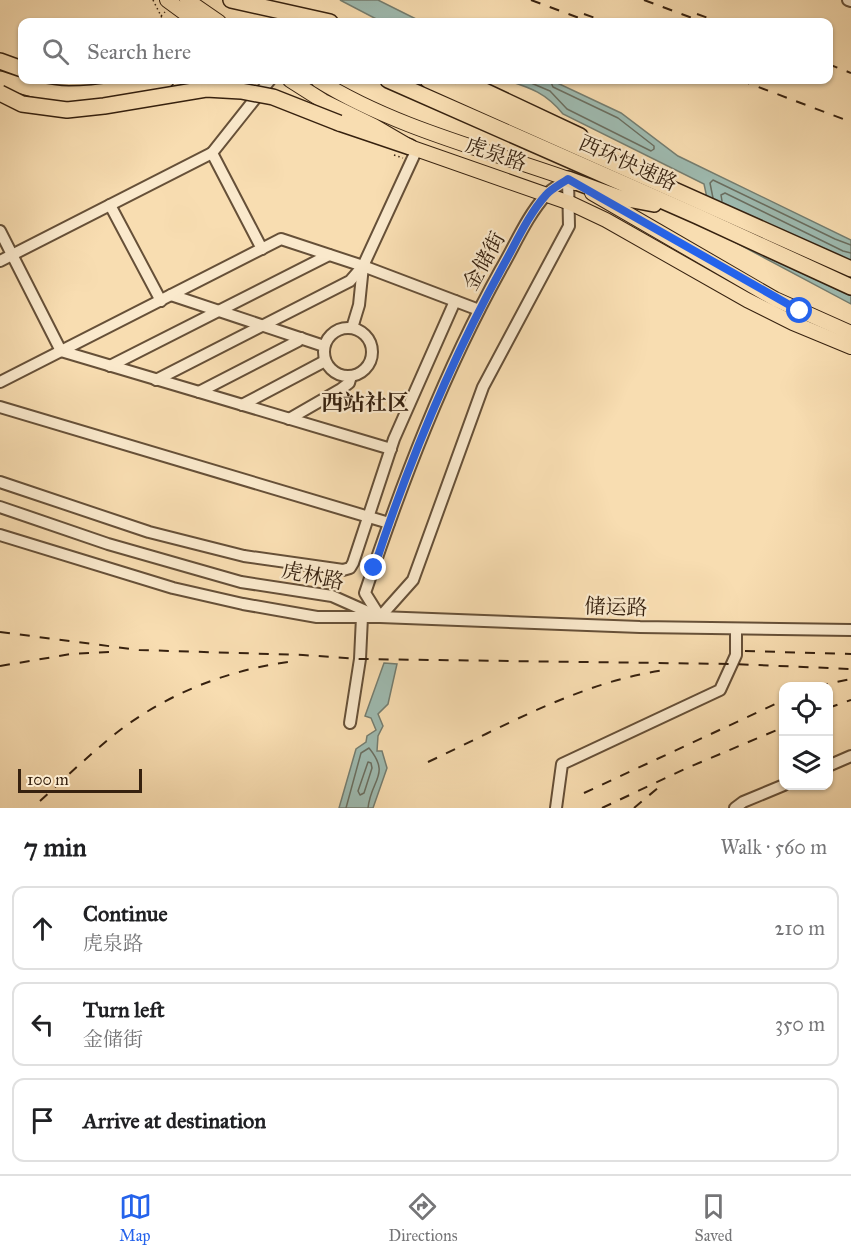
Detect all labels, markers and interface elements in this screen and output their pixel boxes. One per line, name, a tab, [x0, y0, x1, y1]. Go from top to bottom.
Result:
search box	[18, 18, 833, 84]
icon: search	[39, 35, 72, 68]
text: Search here	[87, 38, 191, 65]
street label: 西环快速路	[575, 130, 681, 196]
street label: 虎泉路	[462, 131, 530, 177]
street label: 金储街	[457, 227, 511, 295]
route start	[786, 297, 812, 323]
district label: 西站社区	[321, 389, 409, 416]
route end	[360, 554, 386, 580]
street label: 虎林路	[279, 557, 347, 595]
street label: 储运路	[584, 593, 648, 621]
map controls	[779, 682, 833, 790]
button: locate	[779, 682, 833, 736]
button: layers	[779, 736, 833, 790]
scale bar	[18, 766, 142, 794]
text: 100 m	[27, 770, 69, 789]
text: 7 min	[24, 831, 87, 863]
text: Walk · 560 m	[721, 835, 827, 859]
text: Continue	[83, 900, 168, 927]
icon: ahead	[26, 912, 59, 945]
text: 210 m	[775, 916, 825, 940]
text: 虎泉路	[83, 931, 143, 955]
text: Turn left	[83, 996, 165, 1023]
icon: left	[26, 1008, 59, 1041]
text: 350 m	[775, 1012, 825, 1036]
text: 金储街	[83, 1027, 143, 1051]
icon: arrive	[26, 1104, 59, 1137]
text: Arrive at destination	[83, 1107, 266, 1134]
tab: Map	[119, 1190, 152, 1245]
tab: Directions	[389, 1190, 457, 1245]
tab: Saved	[694, 1190, 732, 1245]

